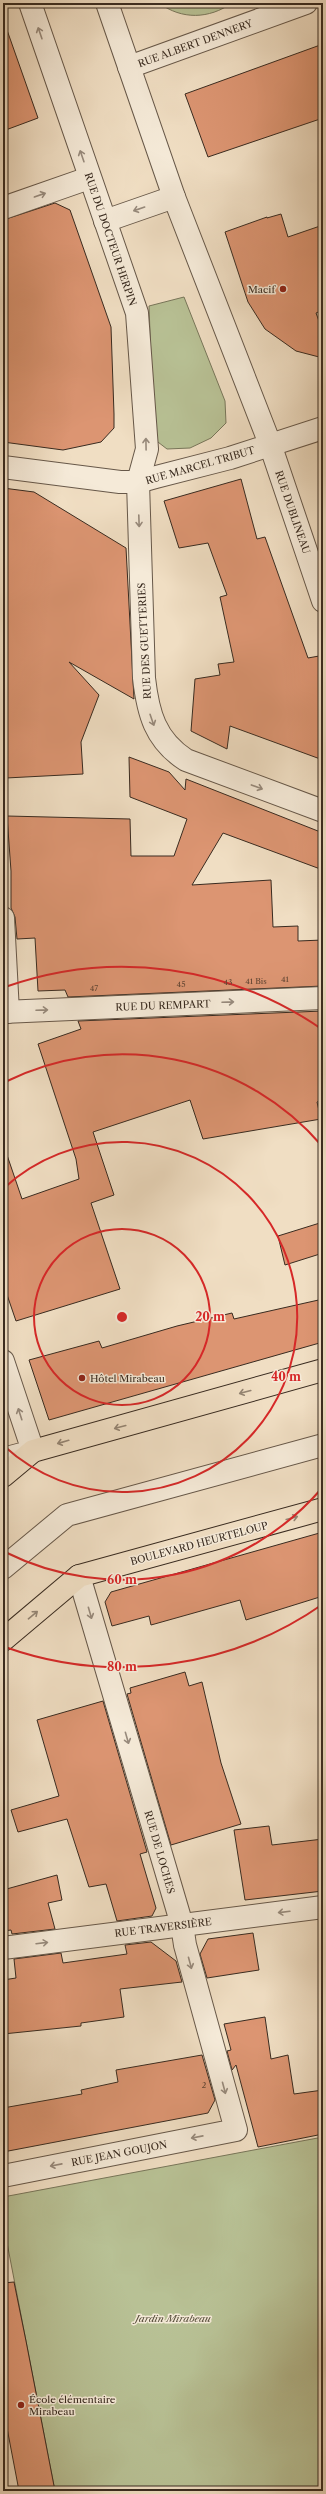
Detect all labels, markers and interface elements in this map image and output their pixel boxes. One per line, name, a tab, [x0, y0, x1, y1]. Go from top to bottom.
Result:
street label: RUE ALBERT DENNERY	[136, 16, 255, 70]
one-way arrow	[36, 27, 44, 39]
one-way arrow	[78, 150, 85, 163]
street label: RUE DU DOCTEUR HERPIN	[82, 171, 139, 307]
one-way arrow	[33, 191, 46, 198]
one-way arrow	[133, 206, 146, 213]
place label: Macif	[248, 283, 276, 296]
marker: Macif	[278, 284, 288, 294]
one-way arrow	[142, 438, 150, 451]
street label: RUE MARCEL TRIBUT	[144, 443, 257, 487]
street label: RUE DUBLINEAU	[272, 469, 313, 556]
one-way arrow	[135, 514, 143, 527]
street label: RUE DES GUETTERIES	[135, 582, 154, 699]
one-way arrow	[149, 713, 157, 725]
one-way arrow	[251, 783, 263, 791]
house number: 41	[281, 974, 290, 984]
house number: 41 Bis	[245, 976, 267, 986]
house number: 43	[223, 977, 233, 987]
house number: 45	[177, 979, 185, 989]
house number: 47	[90, 983, 98, 993]
street label: RUE DU REMPART	[115, 997, 211, 1014]
one-way arrow	[221, 999, 234, 1006]
one-way arrow	[35, 1007, 48, 1014]
text: 20 m	[195, 1309, 225, 1324]
centre of rings	[115, 1310, 129, 1324]
text: 40 m	[271, 1369, 301, 1384]
place label: Hôtel Mirabeau	[90, 1372, 165, 1385]
marker: Hôtel Mirabeau	[77, 1373, 87, 1383]
one-way arrow	[239, 1389, 252, 1396]
one-way arrow	[16, 1407, 23, 1420]
one-way arrow	[113, 1423, 126, 1431]
one-way arrow	[57, 1439, 70, 1446]
one-way arrow	[286, 1514, 299, 1521]
street label: BOULEVARD HEURTELOUP	[129, 1519, 270, 1568]
text: 60 m	[107, 1572, 137, 1587]
one-way arrow	[87, 1606, 94, 1619]
one-way arrow	[27, 1610, 38, 1619]
text: 80 m	[107, 1659, 137, 1674]
one-way arrow	[124, 1731, 131, 1744]
street label: RUE DE LOCHES	[141, 1809, 178, 1895]
one-way arrow	[278, 1908, 291, 1916]
street label: RUE TRAVERSIÈRE	[114, 1915, 213, 1940]
one-way arrow	[35, 1939, 48, 1947]
one-way arrow	[187, 1956, 194, 1969]
house number: 2	[202, 2080, 207, 2090]
one-way arrow	[221, 2082, 229, 2095]
one-way arrow	[191, 2133, 204, 2141]
street label: RUE JEAN GOUJON	[70, 2138, 168, 2169]
one-way arrow	[50, 2161, 63, 2169]
park label: Jardin Mirabeau	[132, 2312, 211, 2325]
place label: École élémentaire Mirabeau	[29, 2393, 116, 2418]
marker: École élémentaire Mirabeau	[16, 2400, 26, 2410]

